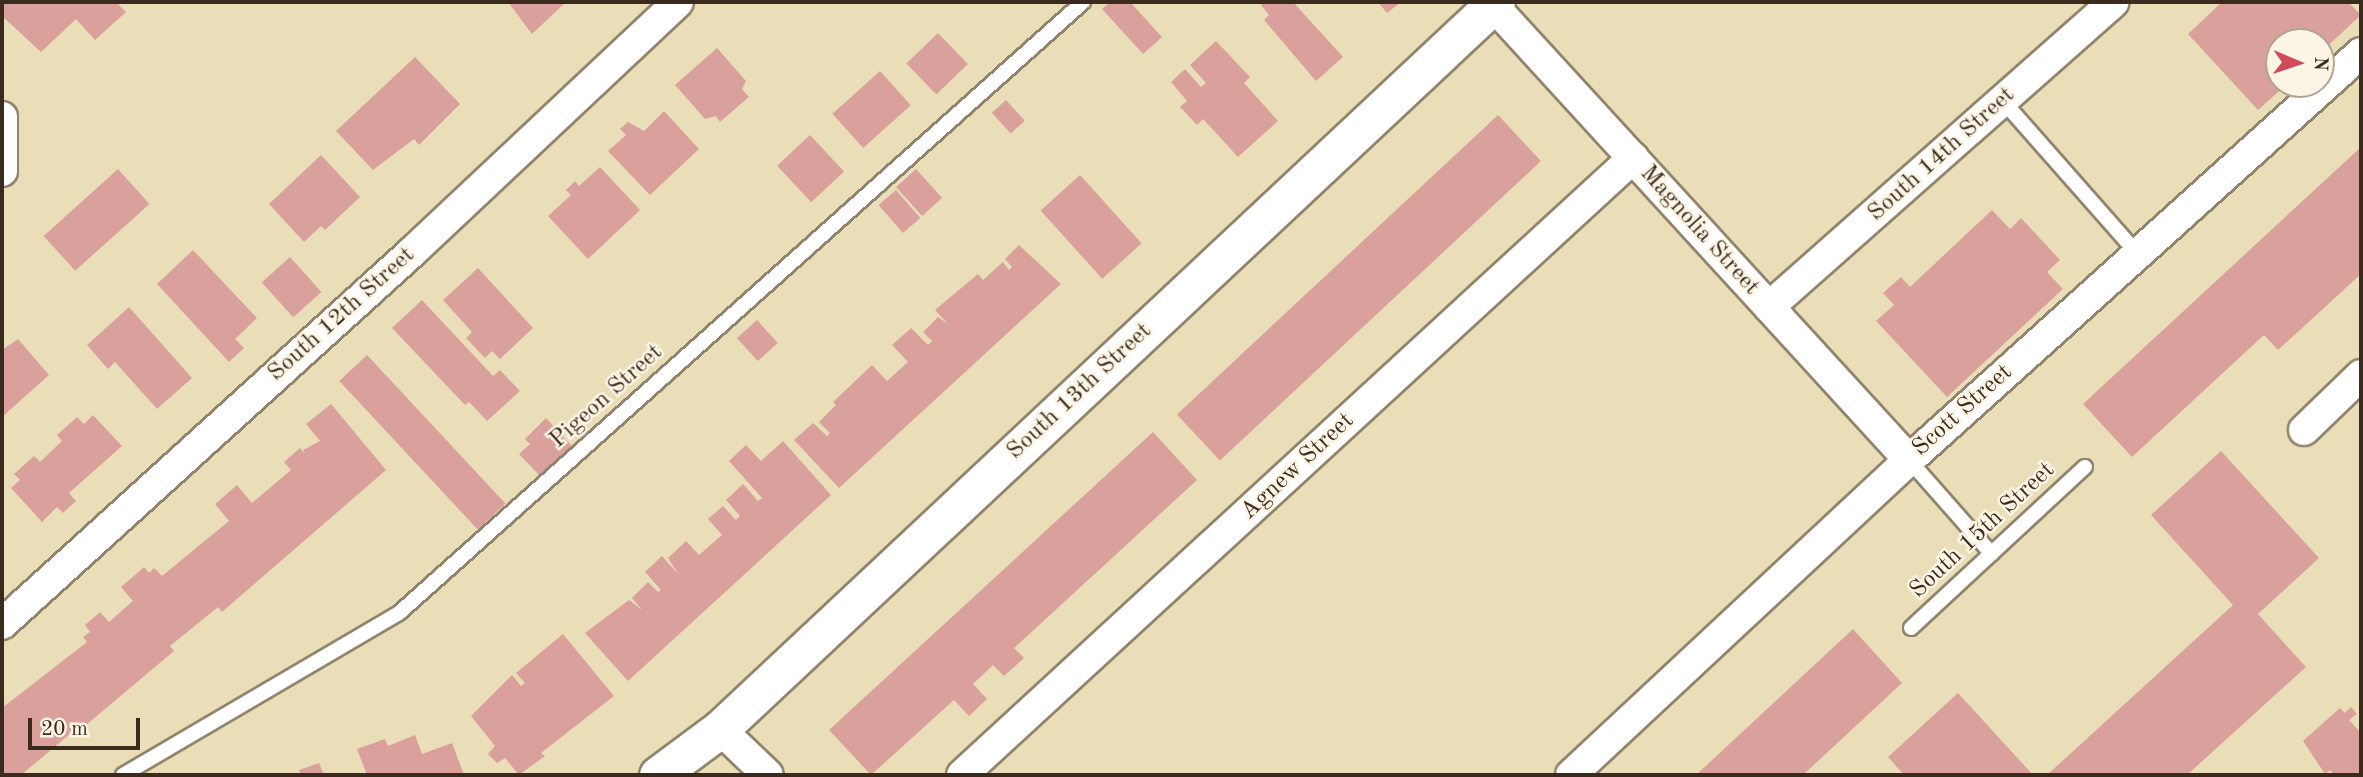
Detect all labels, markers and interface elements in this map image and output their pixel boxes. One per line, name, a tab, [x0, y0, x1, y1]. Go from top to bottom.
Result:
north arrow	[2265, 28, 2335, 98]
text: N	[2310, 56, 2329, 71]
street label: South 14th Street	[1863, 82, 2021, 228]
street label: Magnolia Street	[1633, 160, 1765, 302]
street label: South 12th Street	[263, 242, 421, 388]
street label: South 13th Street	[1002, 318, 1158, 466]
street label: Pigeon Street	[545, 339, 669, 455]
street label: Scott Street	[1907, 359, 2019, 463]
street label: Agnew Street	[1235, 407, 1361, 527]
street label: South 15th Street	[1905, 457, 2061, 605]
scale bar	[32, 704, 144, 748]
text: 20 m	[41, 719, 88, 740]

